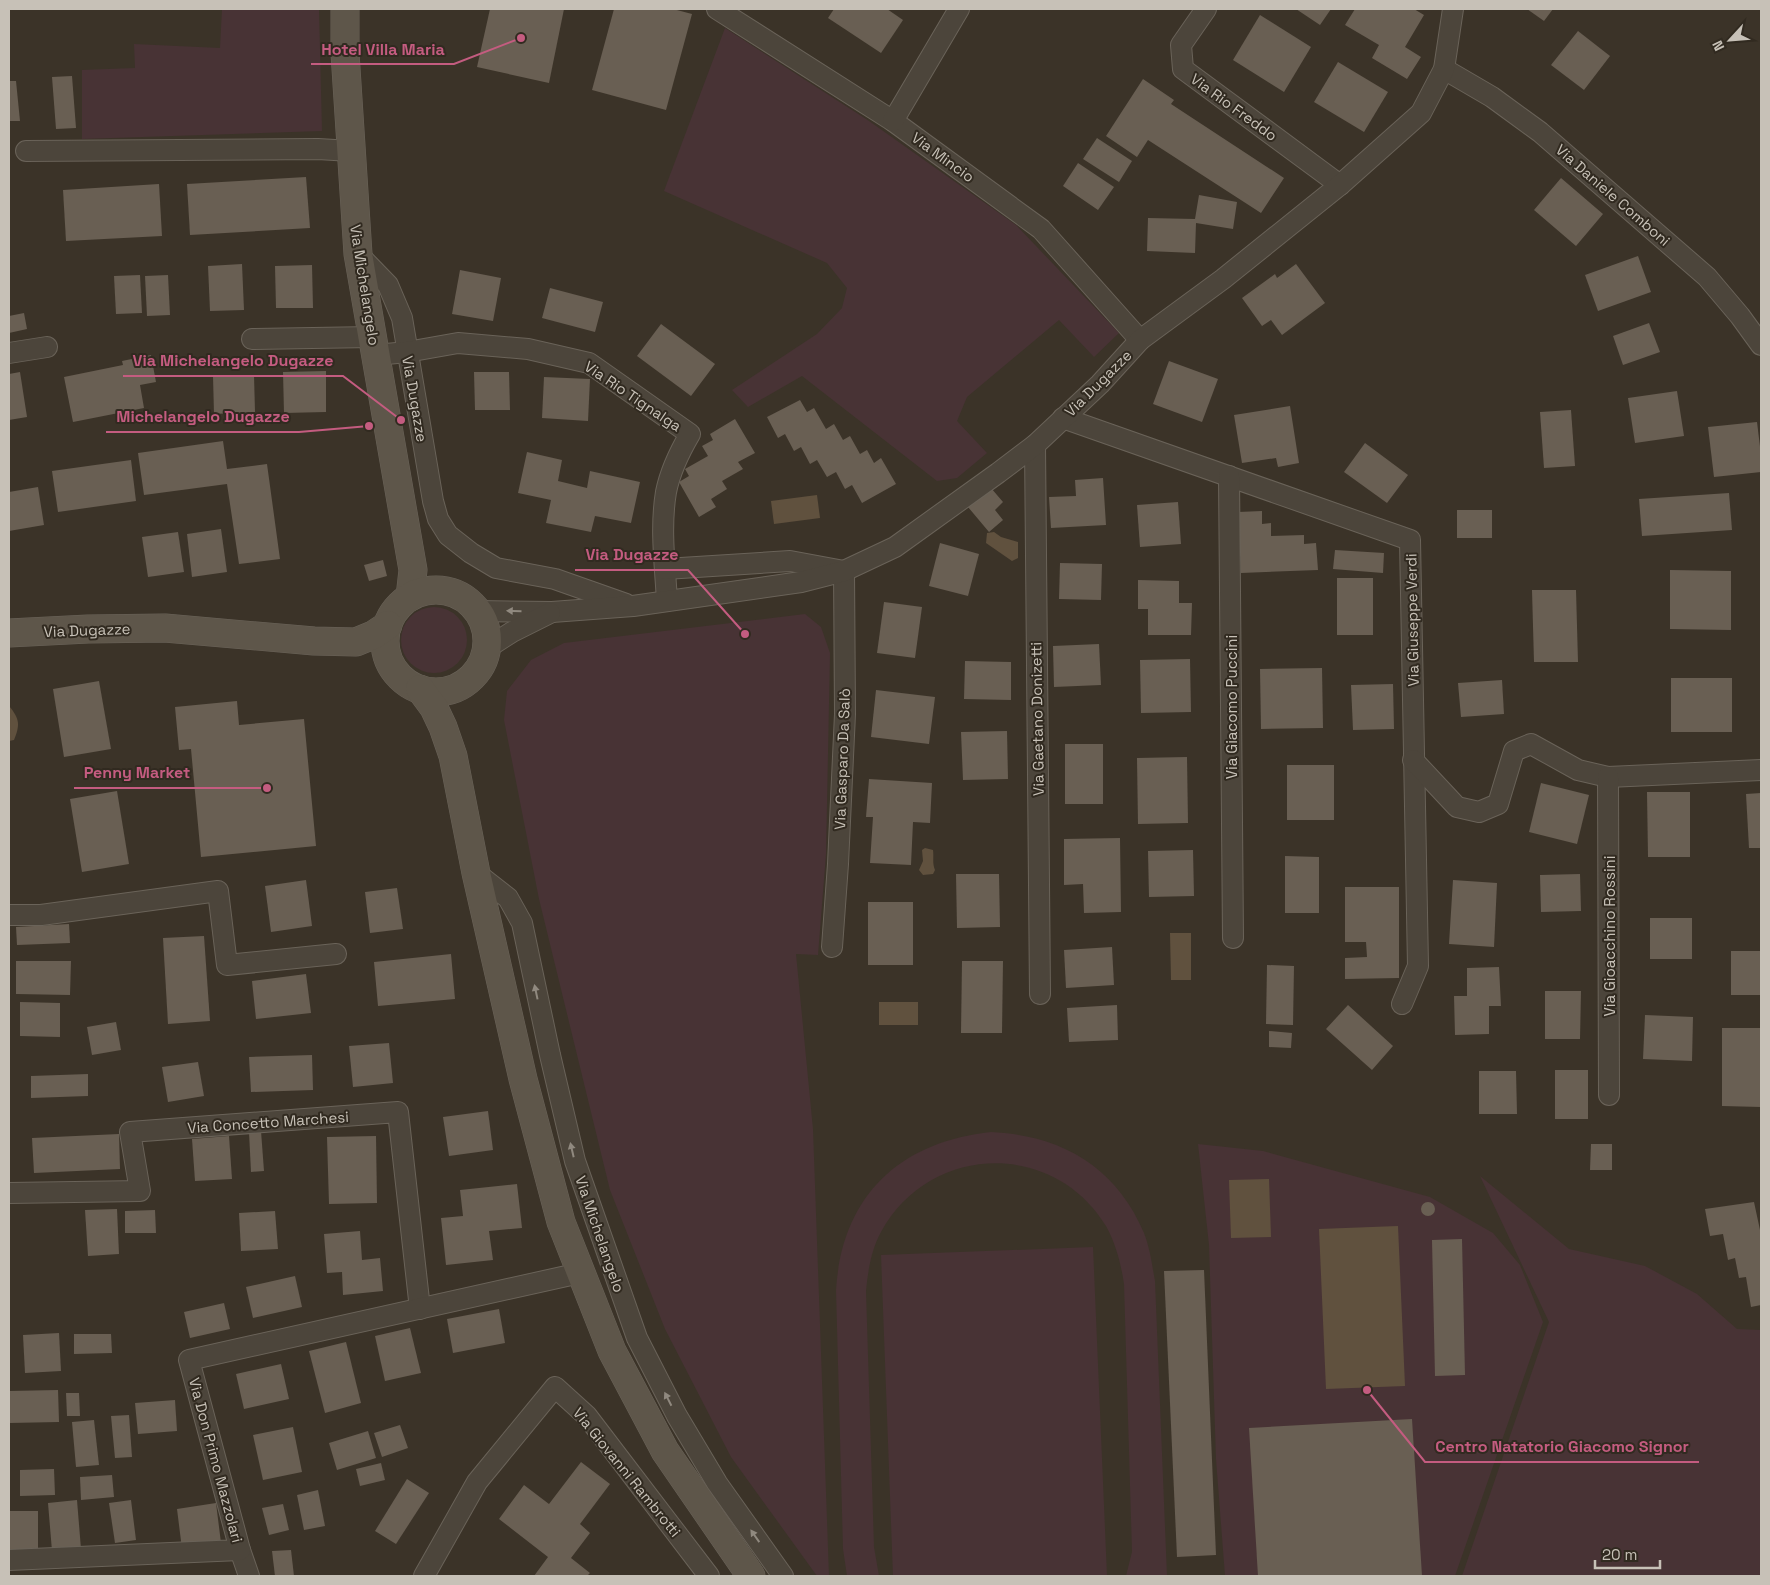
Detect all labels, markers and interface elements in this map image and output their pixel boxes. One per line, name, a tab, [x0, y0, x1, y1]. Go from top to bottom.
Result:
north arrow	[1705, 15, 1755, 65]
callout: Hotel Villa Maria	[311, 33, 454, 64]
text: N	[1708, 38, 1728, 54]
text: Hotel Villa Maria	[321, 39, 445, 60]
street label: Via Rio Freddo	[1187, 69, 1281, 145]
street label: Via Mincio	[908, 128, 978, 186]
street label: Via Daniele Comboni	[1552, 140, 1674, 250]
street label: Via Michelangelo	[346, 223, 384, 347]
callout: Via Michelangelo Dugazze	[123, 345, 343, 376]
street label: Via Dugazze	[1061, 345, 1136, 420]
text: Via Michelangelo Dugazze	[133, 350, 333, 371]
street label: Via Dugazze	[398, 354, 432, 444]
street label: Via Rio Tignalga	[581, 357, 685, 436]
callout: Michelangelo Dugazze	[106, 401, 299, 432]
text: Michelangelo Dugazze	[116, 406, 290, 427]
callout: Via Dugazze	[575, 539, 688, 570]
text: Via Dugazze	[585, 544, 679, 565]
street label: Via Giuseppe Verdi	[1401, 553, 1423, 687]
one-way arrow	[506, 606, 522, 614]
street label: Via Dugazze	[43, 619, 131, 641]
street label: Via Giacomo Puccini	[1222, 635, 1241, 779]
street label: Via Gaetano Donizetti	[1026, 642, 1048, 796]
street label: Via Gasparo Da Salò	[830, 688, 854, 830]
callout: Penny Market	[74, 757, 201, 788]
text: Penny Market	[84, 762, 190, 783]
street label: Via Gioacchino Rossini	[1600, 856, 1619, 1016]
one-way arrow	[532, 984, 540, 999]
street label: Via Concetto Marchesi	[187, 1107, 349, 1137]
one-way arrow	[568, 1142, 576, 1158]
street label: Via Michelangelo	[571, 1173, 629, 1295]
street label: Via Don Primo Mazzolari	[185, 1375, 247, 1545]
one-way arrow	[664, 1392, 673, 1406]
street label: Via Giovanni Rambrotti	[569, 1403, 685, 1541]
callout: Centro Natatorio Giacomo Signor	[1425, 1431, 1699, 1462]
text: Centro Natatorio Giacomo Signor	[1435, 1436, 1689, 1457]
one-way arrow	[750, 1530, 760, 1543]
scale bar	[1595, 1538, 1660, 1570]
text: 20 m	[1602, 1545, 1637, 1564]

